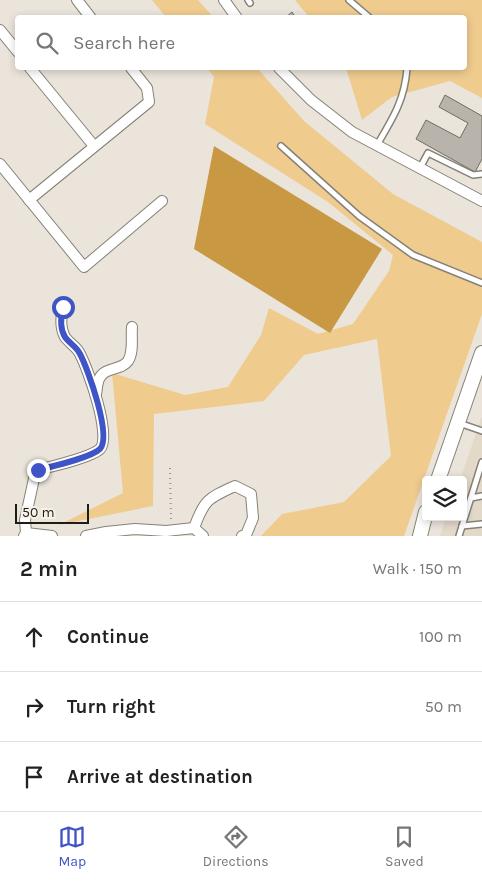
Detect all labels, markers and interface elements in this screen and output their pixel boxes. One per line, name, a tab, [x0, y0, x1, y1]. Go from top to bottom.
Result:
search box	[15, 15, 467, 70]
icon: search	[33, 29, 61, 57]
text: Search here	[73, 32, 175, 54]
route start	[52, 296, 75, 319]
route end	[27, 459, 50, 482]
map controls	[422, 476, 467, 521]
button: layers	[422, 476, 467, 521]
scale bar	[15, 501, 89, 524]
text: 50 m	[22, 504, 55, 521]
text: 2 min	[20, 557, 78, 581]
text: Walk · 150 m	[373, 559, 462, 578]
icon: ahead	[20, 623, 48, 651]
text: Continue	[67, 626, 149, 648]
text: 100 m	[419, 627, 462, 646]
icon: right	[20, 693, 48, 721]
text: Turn right	[67, 696, 156, 718]
text: 50 m	[425, 697, 462, 716]
icon: arrive	[20, 763, 48, 791]
text: Arrive at destination	[67, 766, 253, 788]
tab: Map	[58, 823, 86, 870]
tab: Directions	[203, 823, 269, 870]
tab: Saved	[385, 823, 424, 870]

